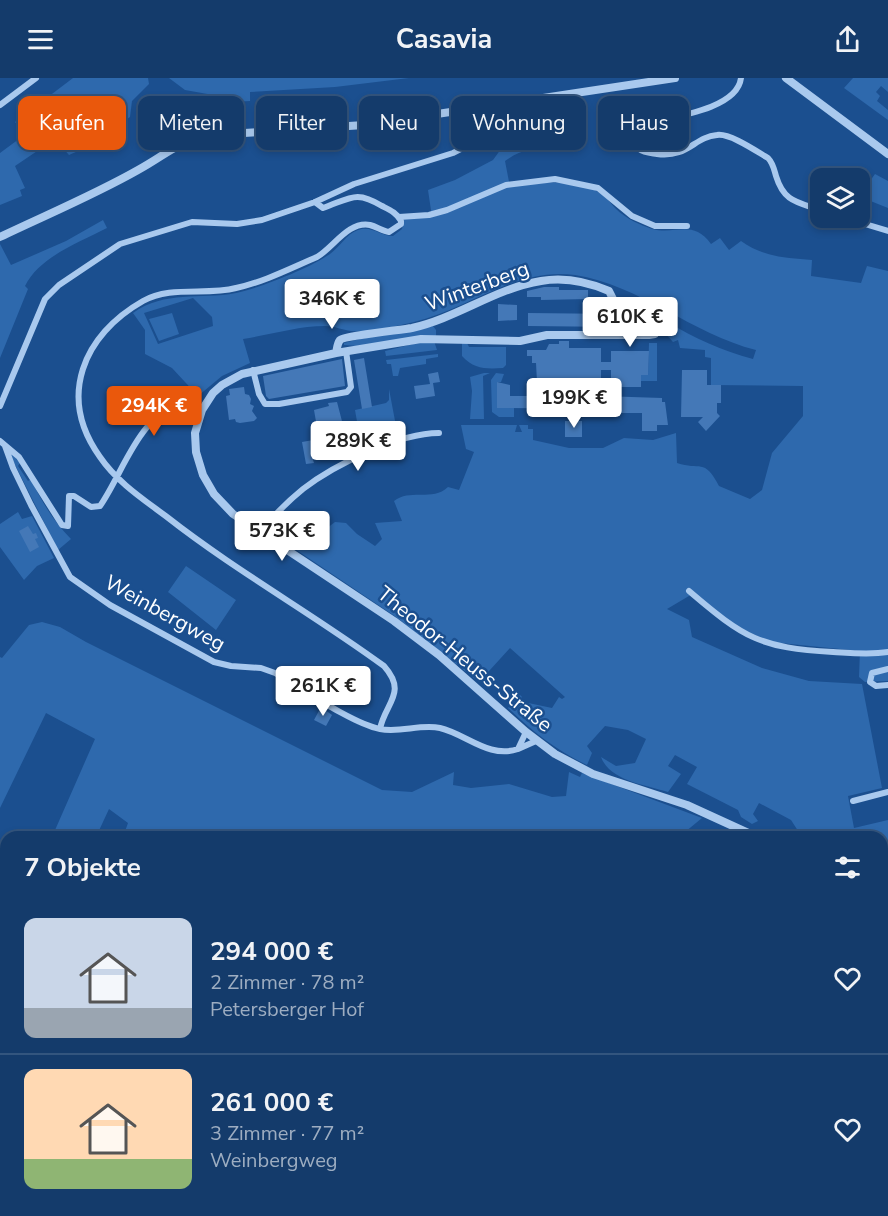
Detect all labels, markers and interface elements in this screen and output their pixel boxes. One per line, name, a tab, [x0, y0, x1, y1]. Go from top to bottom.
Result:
text: Casavia	[396, 21, 492, 58]
icon: menu	[24, 23, 57, 56]
icon: share	[831, 23, 864, 56]
chip: Kaufen	[18, 96, 126, 150]
chip: Mieten	[138, 96, 244, 150]
chip: Filter	[256, 96, 347, 150]
chip: Neu	[359, 96, 439, 150]
chip: Wohnung	[451, 96, 586, 150]
chip: Haus	[598, 96, 689, 150]
map controls	[810, 168, 870, 228]
button: layers	[810, 168, 870, 228]
street label: Winterberg	[421, 254, 533, 318]
pin: 346K €	[283, 279, 381, 330]
text: 346K €	[299, 285, 365, 312]
pin: 610K €	[581, 297, 679, 348]
text: 610K €	[597, 303, 663, 330]
pin: 199K €	[525, 378, 623, 429]
text: 199K €	[541, 384, 607, 411]
pin: 294K €	[105, 386, 203, 437]
text: 294K €	[121, 392, 187, 419]
pin: 289K €	[309, 421, 407, 472]
text: 289K €	[325, 427, 391, 454]
pin: 573K €	[233, 511, 331, 562]
text: 573K €	[249, 517, 315, 544]
street label: Weinbergweg	[100, 568, 230, 658]
street label: Theodor-Heuss-Straße	[372, 580, 558, 738]
pin: 261K €	[274, 666, 372, 717]
text: 261K €	[290, 672, 356, 699]
text: 7 Objekte	[24, 850, 141, 885]
icon: filters	[831, 851, 864, 884]
text: 294 000 €	[210, 934, 333, 969]
icon: home	[72, 942, 144, 1014]
icon: heart	[831, 962, 864, 995]
text: 2 Zimmer · 78 m²	[210, 969, 364, 996]
text: Petersberger Hof	[210, 996, 364, 1023]
text: 261 000 €	[210, 1085, 333, 1120]
icon: home	[72, 1093, 144, 1165]
icon: heart	[831, 1113, 864, 1146]
text: 3 Zimmer · 77 m²	[210, 1120, 364, 1147]
text: Weinbergweg	[210, 1147, 338, 1174]

